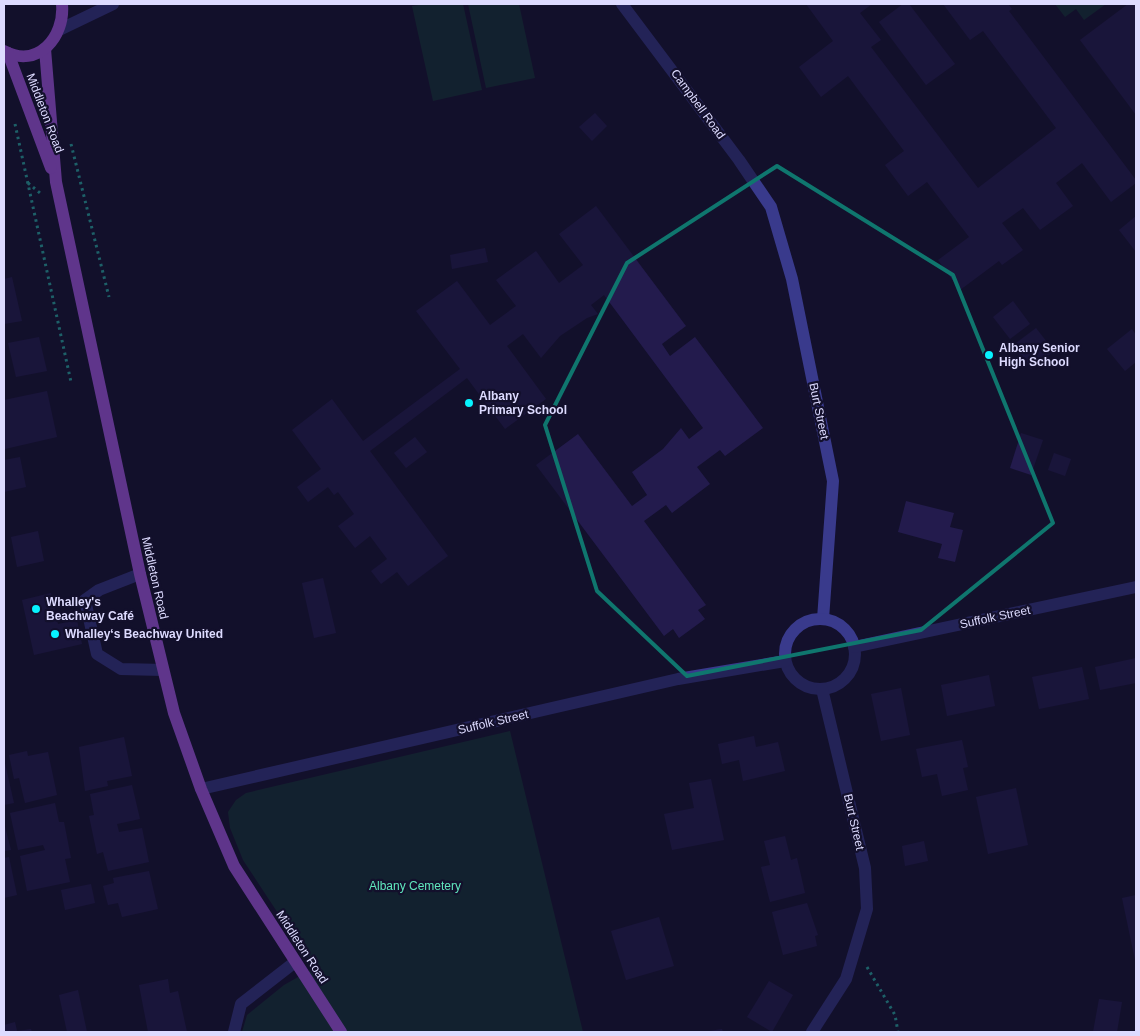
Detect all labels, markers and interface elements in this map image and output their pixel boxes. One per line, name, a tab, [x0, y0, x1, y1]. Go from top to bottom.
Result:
street label: Campbell Road	[668, 66, 728, 142]
street label: Middleton Road	[23, 71, 67, 155]
place label: Albany Senior High School	[999, 341, 1080, 369]
marker: Albany Senior High School	[983, 349, 995, 361]
street label: Burt Street	[806, 381, 832, 441]
place label: Albany Primary School	[479, 389, 567, 417]
marker: Albany Primary School	[463, 397, 475, 409]
street label: Middleton Road	[139, 535, 171, 621]
place label: Whalley's Beachway Café	[46, 595, 134, 623]
marker: Whalley's Beachway Café	[30, 603, 42, 615]
street label: Suffolk Street	[958, 603, 1032, 631]
place label: Whalley‘s Beachway United	[65, 627, 223, 641]
marker: Whalley‘s Beachway United	[49, 628, 61, 640]
street label: Suffolk Street	[456, 707, 530, 737]
street label: Burt Street	[841, 792, 867, 852]
park label: Albany Cemetery	[369, 879, 461, 893]
street label: Middleton Road	[273, 908, 331, 986]

